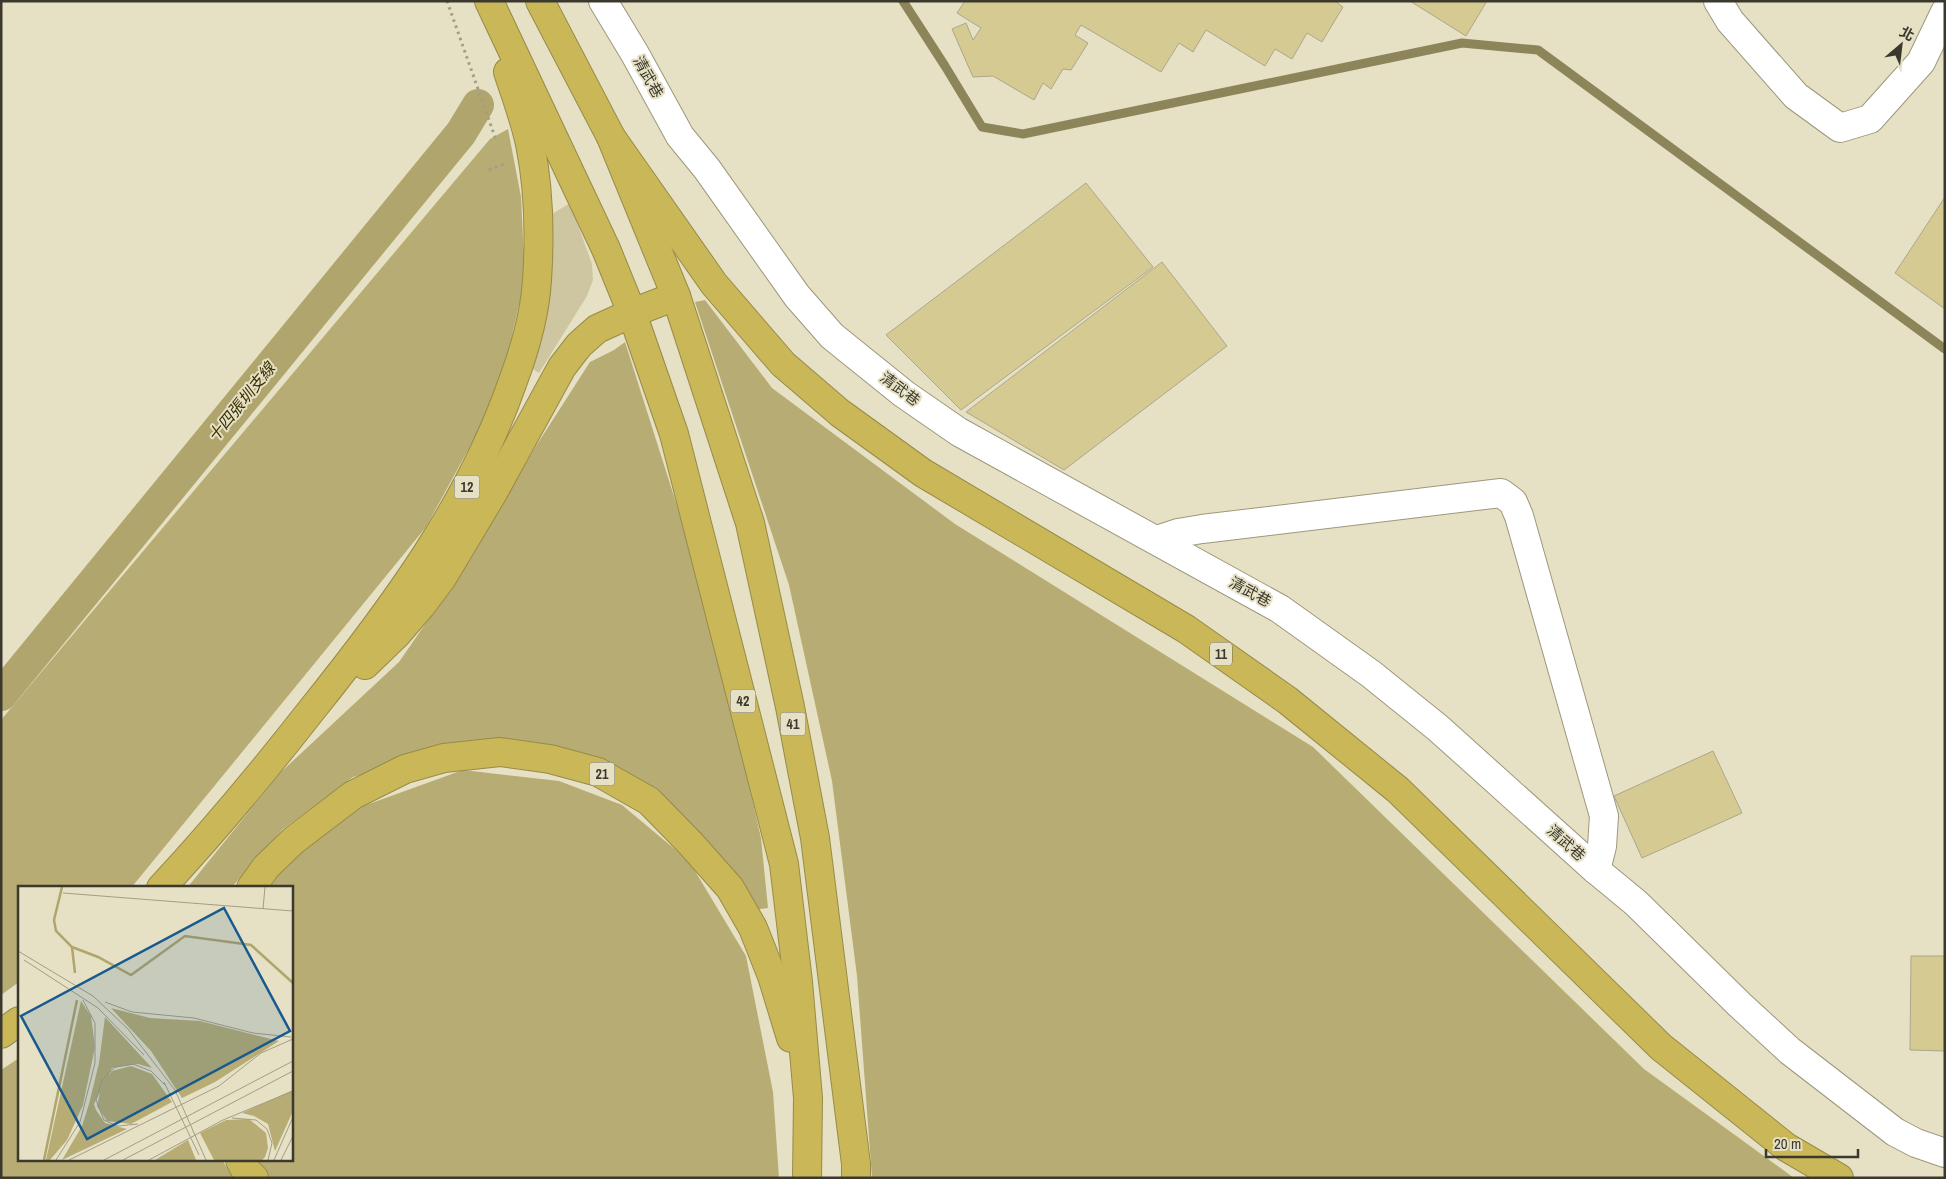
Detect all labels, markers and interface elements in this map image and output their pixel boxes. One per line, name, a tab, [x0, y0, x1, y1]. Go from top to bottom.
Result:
north arrow	[1876, 20, 1926, 70]
text: 北	[1897, 22, 1918, 45]
street label: 清武巷	[628, 52, 669, 102]
water label: 十四張圳支線	[202, 356, 281, 446]
street label: 清武巷	[876, 367, 925, 411]
road number: 12	[454, 476, 480, 498]
street label: 清武巷	[1225, 571, 1275, 612]
road number: 11	[1210, 642, 1232, 666]
road number: 42	[730, 689, 756, 712]
road number: 41	[780, 712, 806, 736]
road number: 21	[590, 762, 614, 786]
street label: 清武巷	[1543, 820, 1590, 865]
inset map	[18, 886, 292, 1162]
scale bar	[1766, 1126, 1858, 1158]
text: 20 m	[1774, 1133, 1801, 1154]

